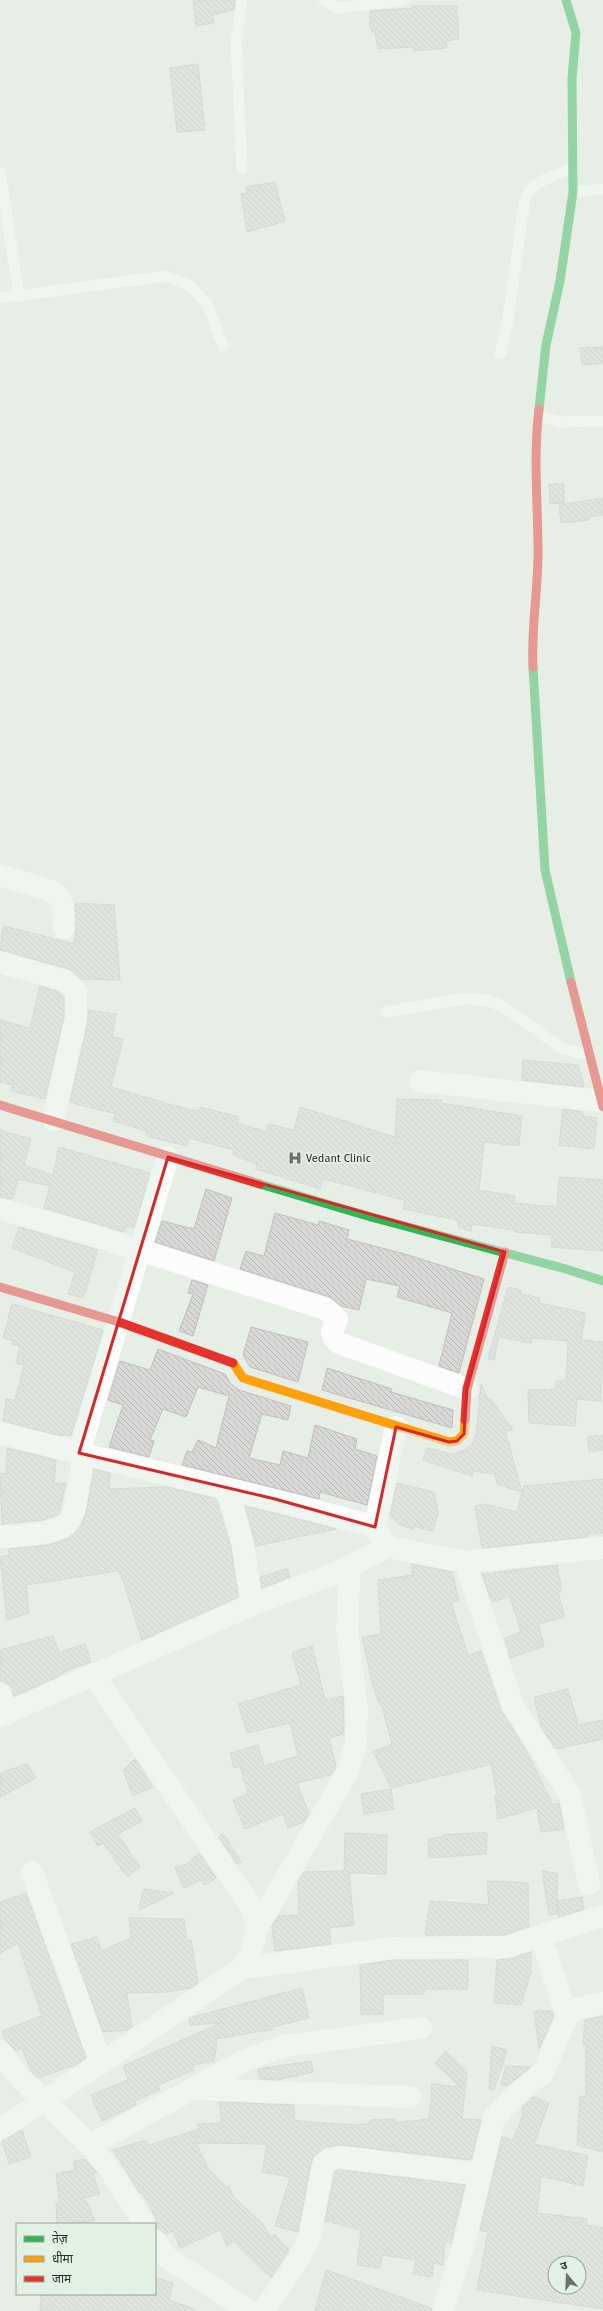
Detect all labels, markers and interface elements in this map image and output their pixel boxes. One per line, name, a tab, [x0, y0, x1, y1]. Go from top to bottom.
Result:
hospital icon: Vedant Clinic	[287, 1150, 303, 1166]
place label: Vedant Clinic	[306, 1152, 371, 1165]
legend	[16, 2223, 156, 2295]
text: तेज़	[52, 2231, 69, 2246]
text: धीमा	[52, 2251, 74, 2266]
north arrow	[547, 2255, 587, 2295]
text: उ	[559, 2259, 570, 2273]
text: जाम	[52, 2272, 72, 2286]

